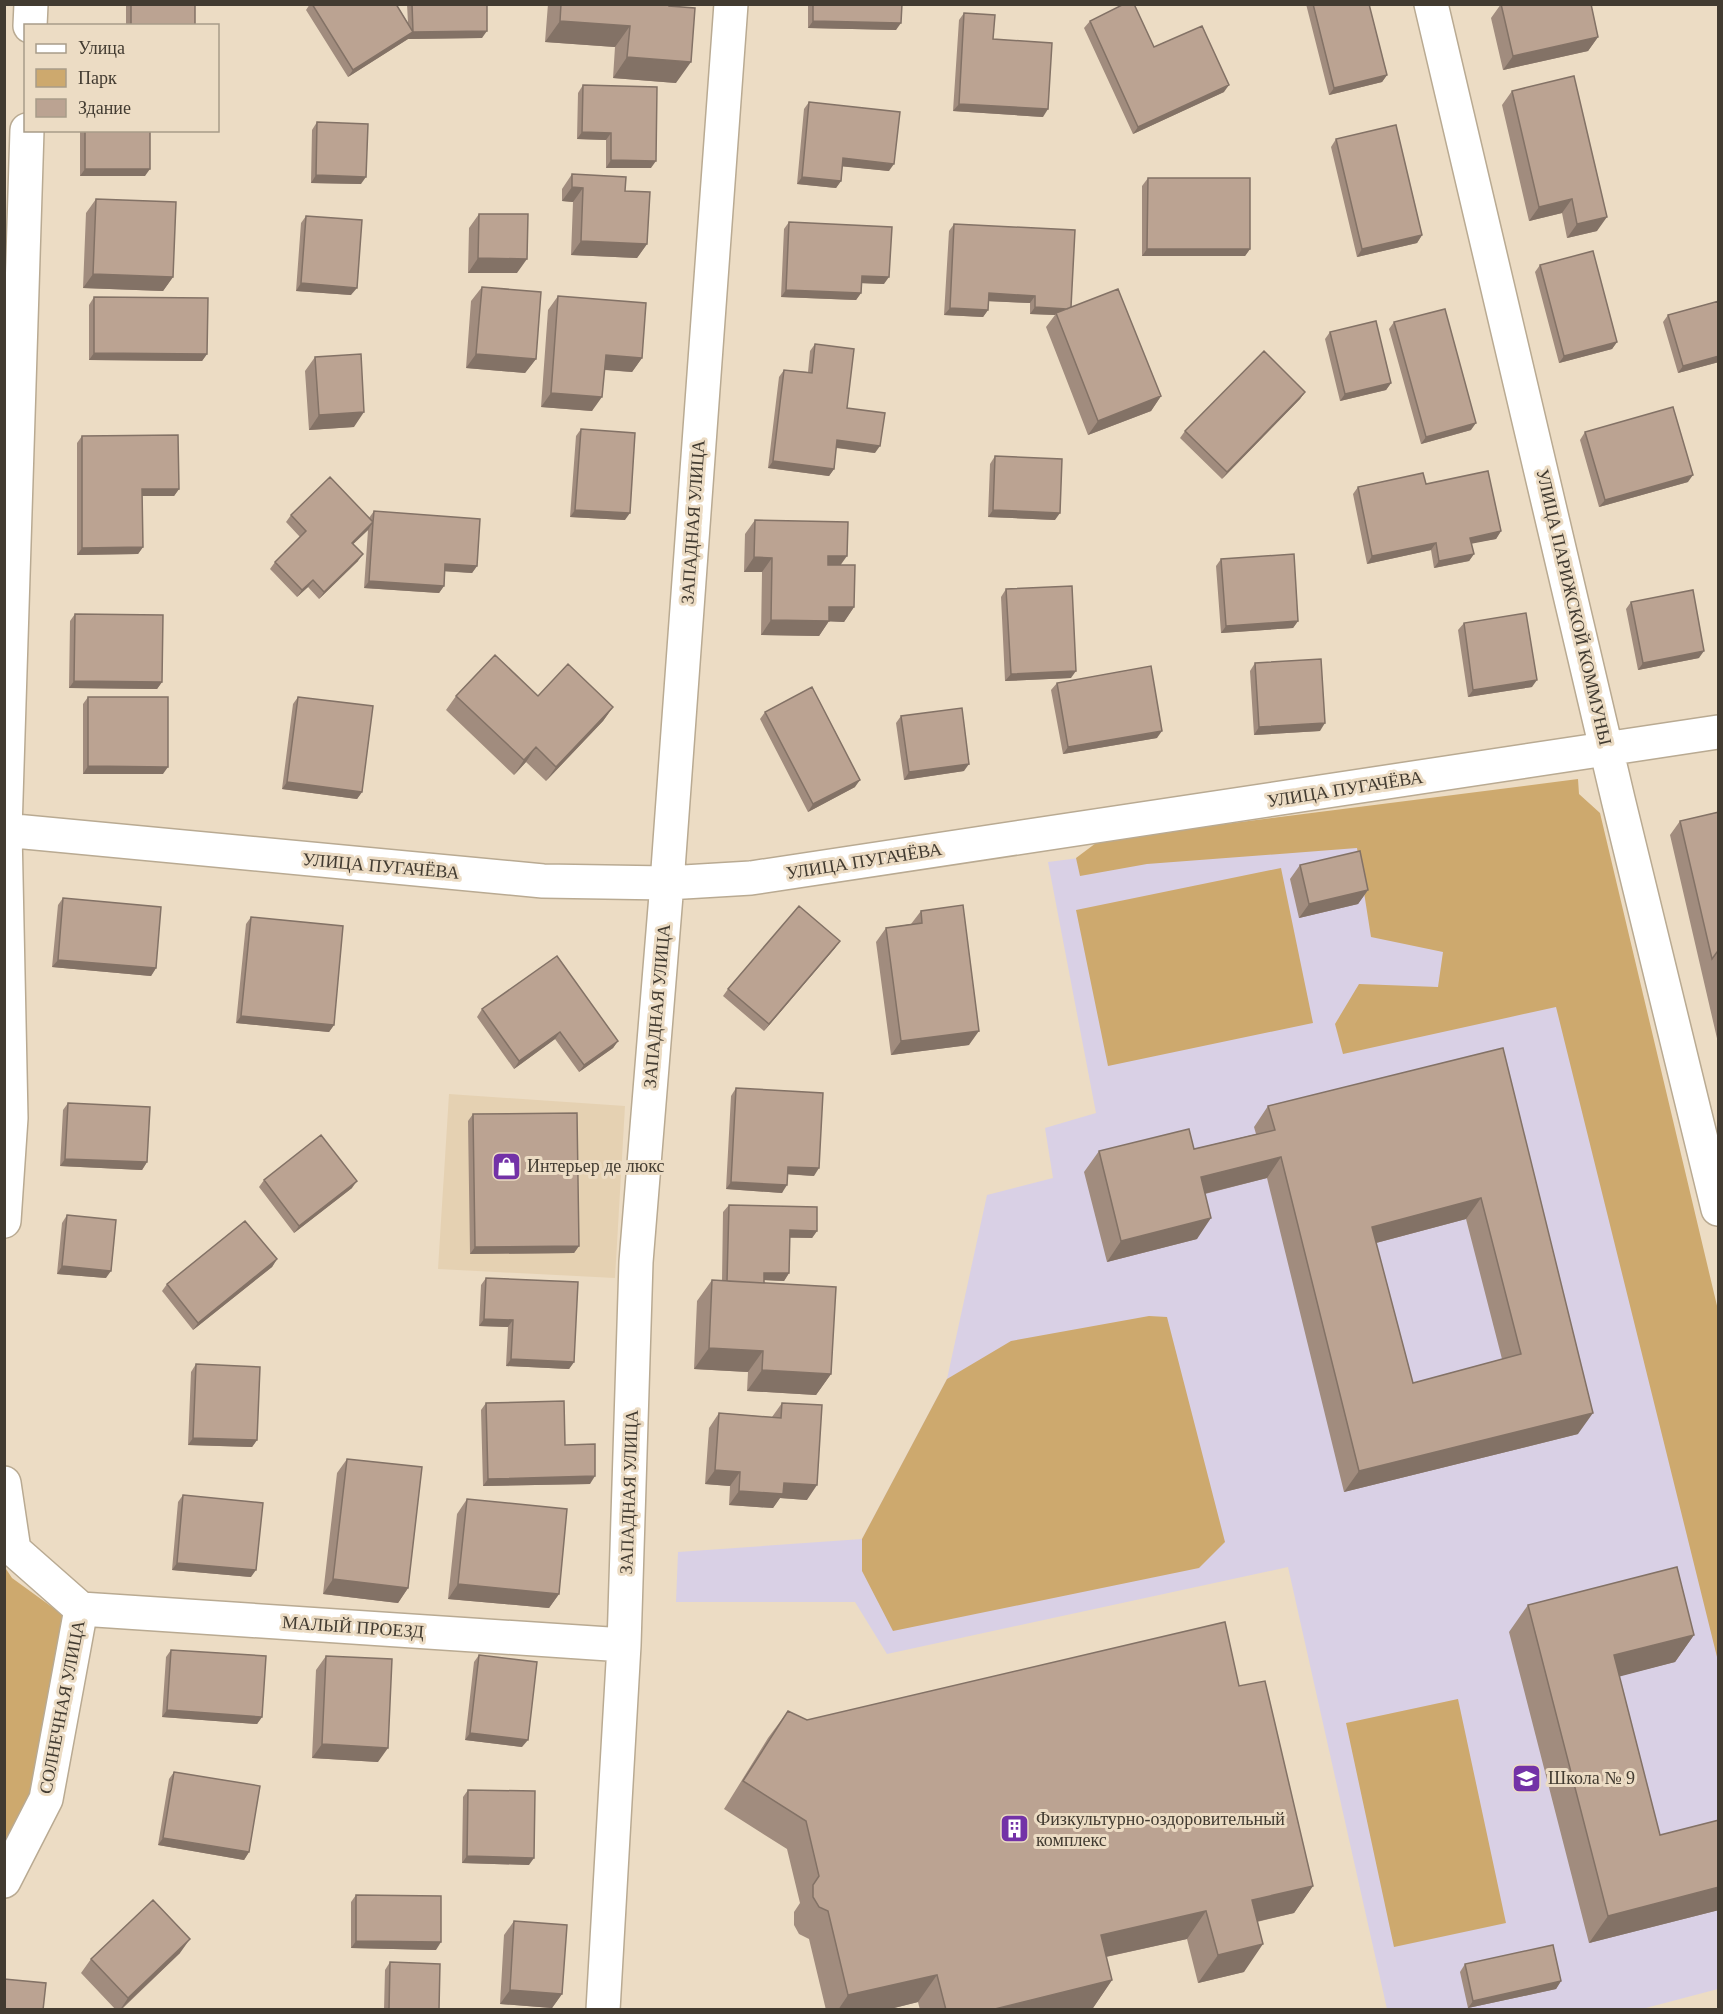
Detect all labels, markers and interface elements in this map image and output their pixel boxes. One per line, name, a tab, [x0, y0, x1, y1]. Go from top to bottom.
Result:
legend	[24, 24, 219, 132]
text: Улица	[78, 38, 125, 58]
text: Парк	[78, 68, 117, 88]
text: Здание	[78, 98, 131, 118]
street label: ЗАПАДНАЯ УЛИЦА	[677, 439, 709, 605]
street label: УЛИЦА ПАРИЖСКОЙ КОММУНЫ	[1532, 467, 1616, 747]
street label: УЛИЦА ПУГАЧЁВА	[1266, 767, 1424, 811]
street label: УЛИЦА ПУГАЧЁВА	[785, 839, 943, 883]
street label: УЛИЦА ПУГАЧЁВА	[302, 849, 460, 883]
street label: ЗАПАДНАЯ УЛИЦА	[640, 923, 674, 1089]
shop icon: Интерьер де люкс	[490, 1150, 522, 1182]
place label: Интерьер де люкс	[527, 1156, 665, 1176]
street label: ЗАПАДНАЯ УЛИЦА	[616, 1409, 642, 1575]
street label: МАЛЫЙ ПРОЕЗД	[281, 1612, 425, 1642]
street label: СОЛНЕЧНАЯ УЛИЦА	[35, 1618, 89, 1796]
school or university icon: Школа № 9	[1511, 1762, 1543, 1794]
place label: Школа № 9	[1548, 1768, 1635, 1788]
place label: Физкультурно-оздоровительный комплекс	[1036, 1809, 1285, 1850]
building icon: Физкультурно-оздоровительный комплекс	[999, 1813, 1031, 1845]

